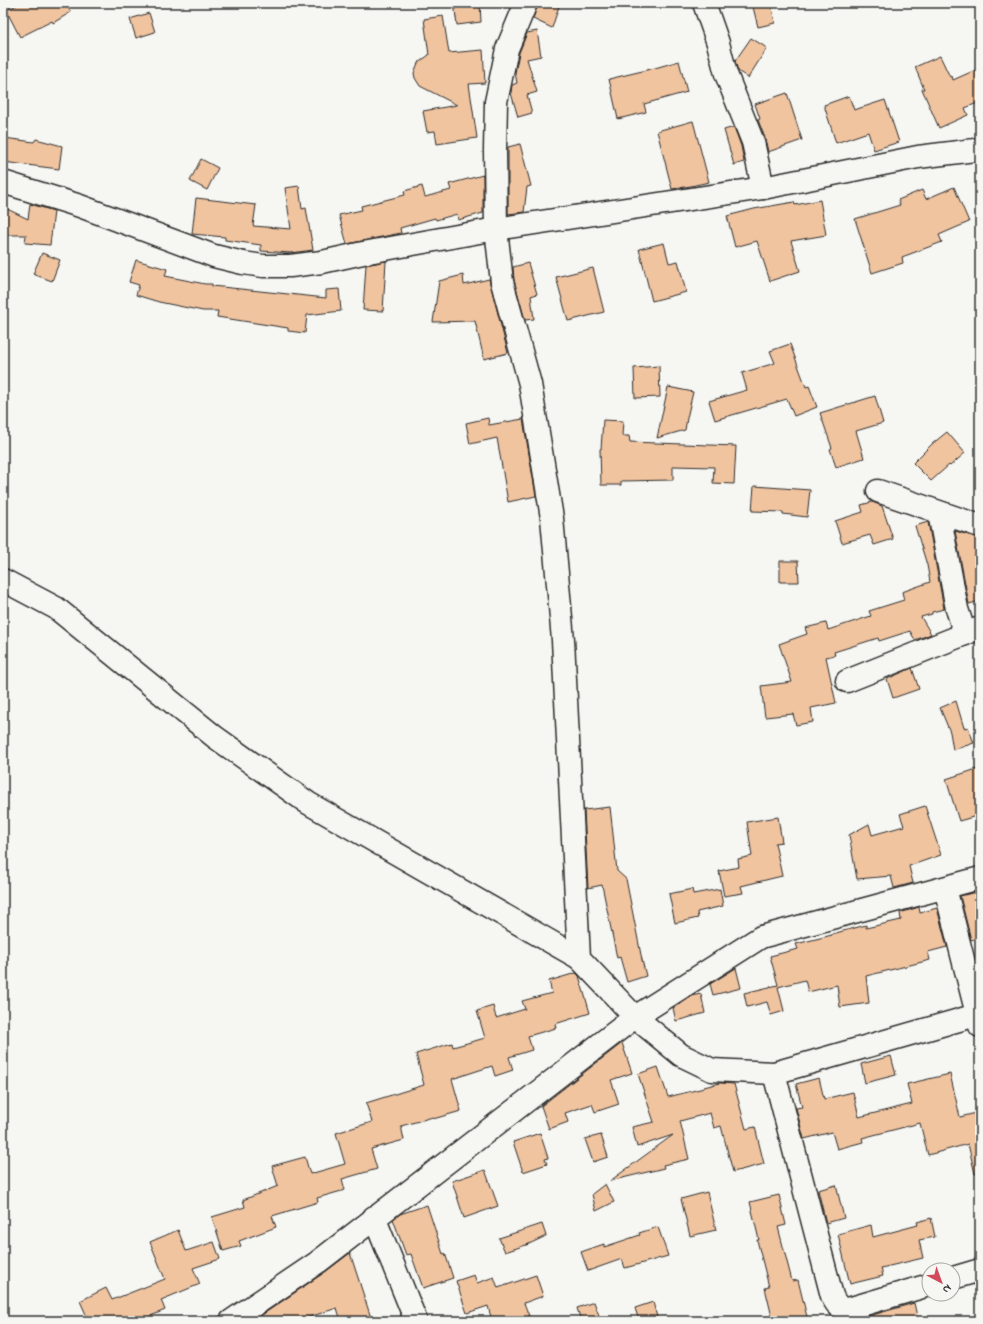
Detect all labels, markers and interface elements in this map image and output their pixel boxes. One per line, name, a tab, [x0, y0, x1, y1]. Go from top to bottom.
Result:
north arrow	[921, 1262, 961, 1302]
text: N	[939, 1280, 955, 1297]

